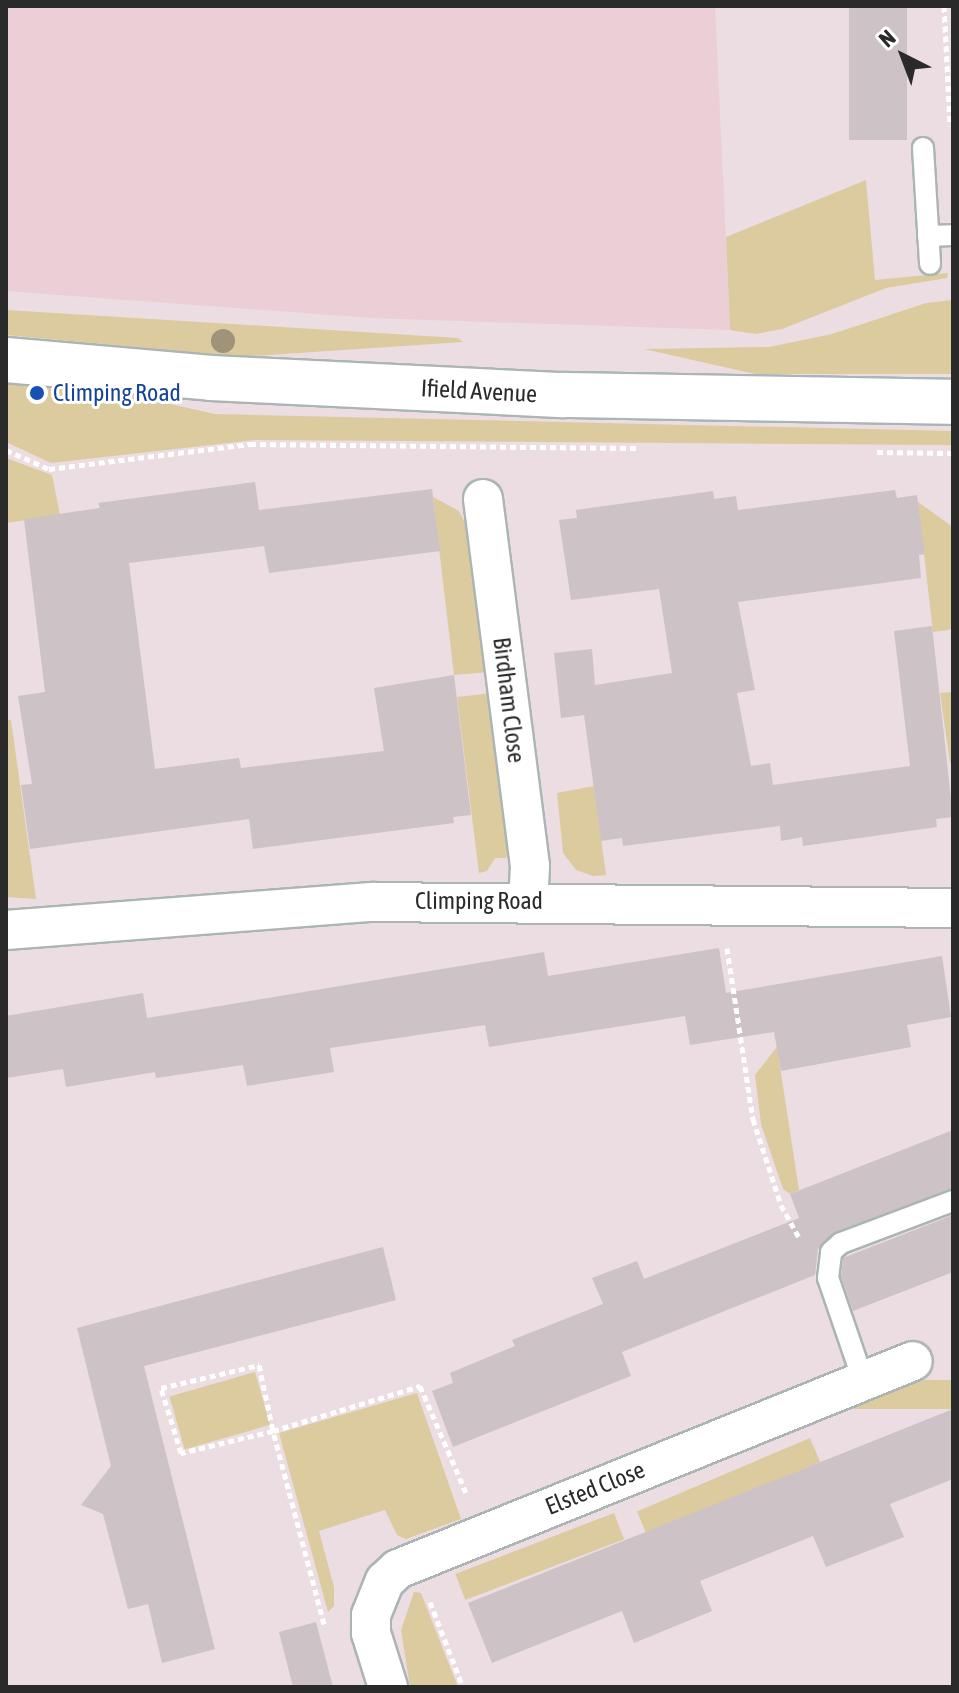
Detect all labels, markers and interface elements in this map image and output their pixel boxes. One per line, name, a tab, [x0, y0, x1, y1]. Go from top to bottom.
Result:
north arrow	[863, 16, 943, 96]
text: N	[873, 24, 900, 52]
street label: Ifield Avenue	[420, 374, 538, 408]
place label: Climping Road	[53, 379, 181, 407]
marker: Climping Road	[28, 384, 46, 402]
street label: Birdham Close	[487, 636, 531, 764]
street label: Climping Road	[415, 887, 543, 915]
street label: Elsted Close	[541, 1455, 649, 1521]

